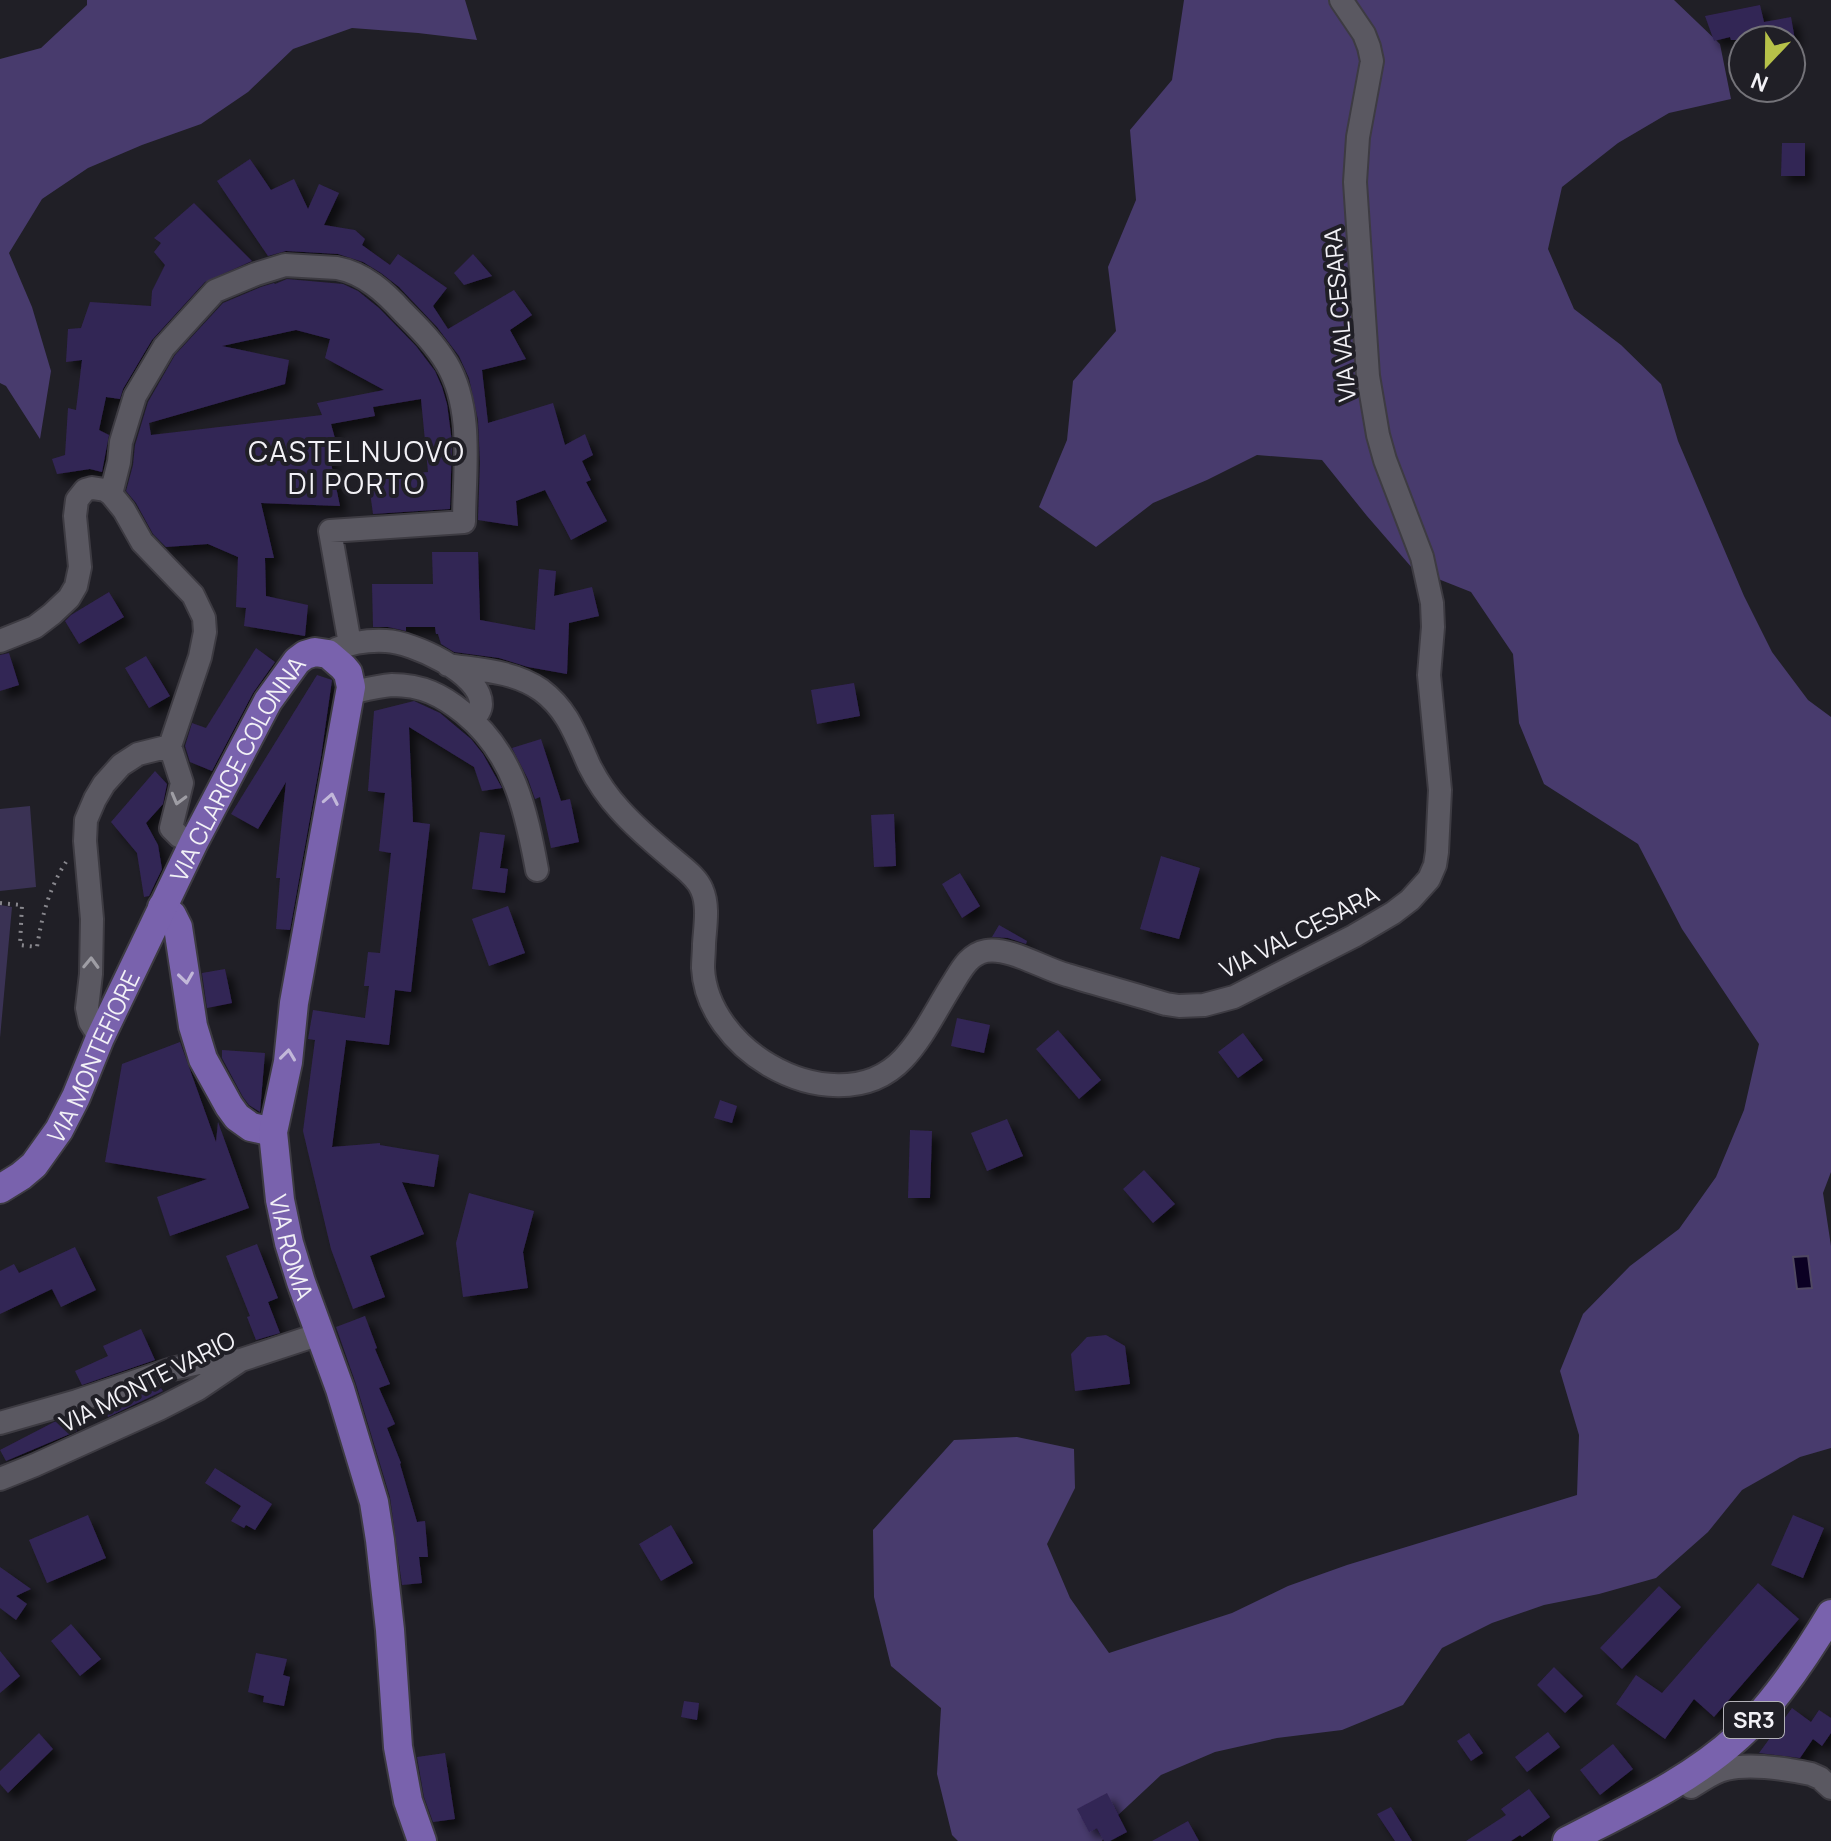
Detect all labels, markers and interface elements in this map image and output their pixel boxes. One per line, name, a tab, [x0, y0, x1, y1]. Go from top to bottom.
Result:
north arrow	[1727, 24, 1807, 104]
text: N	[1747, 66, 1772, 99]
street label: VIA VAL CESARA	[1315, 227, 1363, 403]
district label: CASTELNUOVO DI PORTO	[248, 432, 466, 502]
street label: VIA CLARICE COLONNA	[161, 649, 312, 887]
one-way arrow	[170, 792, 187, 806]
one-way arrow	[322, 792, 339, 806]
street label: VIA VAL CESARA	[1214, 877, 1384, 985]
one-way arrow	[83, 956, 100, 969]
street label: VIA MONTEFIORE	[39, 965, 147, 1149]
one-way arrow	[177, 971, 194, 985]
one-way arrow	[279, 1048, 296, 1062]
street label: VIA ROMA	[263, 1191, 323, 1304]
street label: VIA MONTE VARIO	[54, 1322, 240, 1440]
road number: SR3	[1724, 1702, 1784, 1738]

